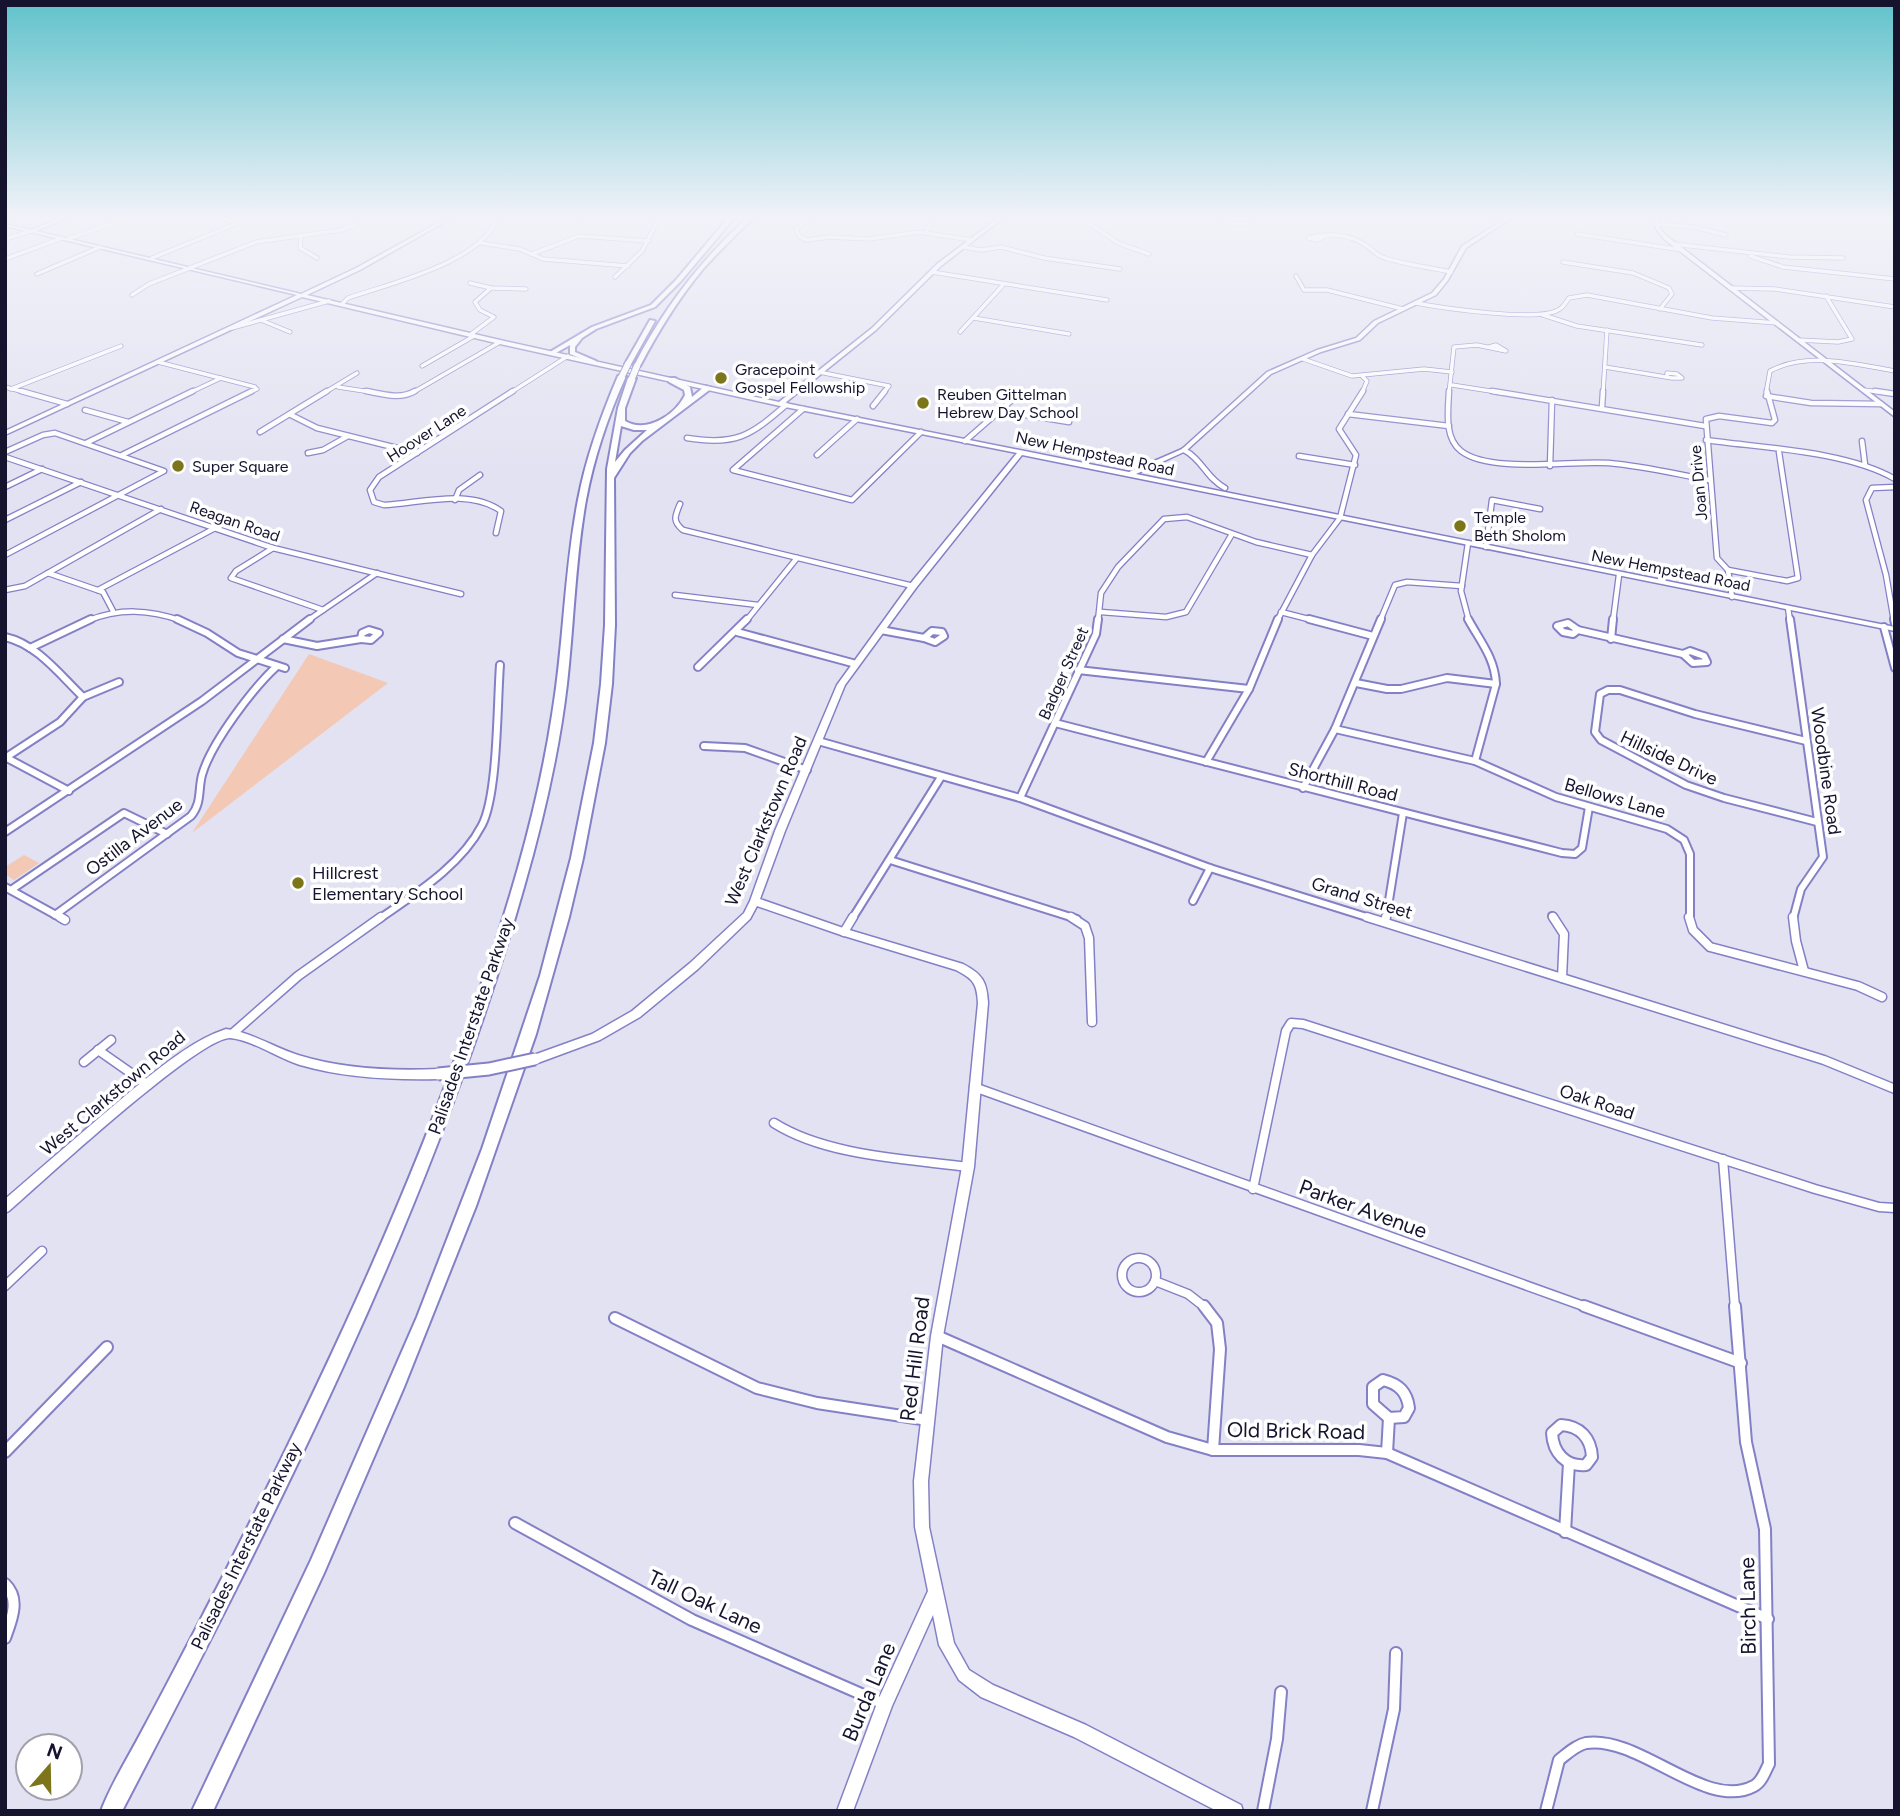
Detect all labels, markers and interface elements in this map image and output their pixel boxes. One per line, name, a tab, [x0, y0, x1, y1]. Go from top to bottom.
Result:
place label: Gracepoint Gospel Fellowship	[735, 360, 865, 397]
marker: Gracepoint Gospel Fellowship	[713, 370, 729, 386]
place label: Reuben Gittelman Hebrew Day School	[937, 385, 1078, 422]
marker: Reuben Gittelman Hebrew Day School	[915, 395, 931, 411]
street label: Hoover Lane	[383, 401, 470, 466]
street label: New Hempstead Road	[1014, 427, 1176, 480]
street label: Joan Drive	[1686, 444, 1711, 521]
place label: Super Square	[192, 457, 289, 476]
marker: Super Square	[170, 458, 186, 474]
street label: Reagan Road	[187, 497, 282, 546]
place label: Temple Beth Sholom	[1474, 508, 1566, 545]
marker: Temple Beth Sholom	[1452, 518, 1468, 534]
street label: New Hempstead Road	[1590, 546, 1752, 595]
street label: Badger Street	[1035, 624, 1092, 723]
street label: Woodbine Road	[1806, 706, 1846, 836]
street label: Hillside Drive	[1617, 726, 1721, 790]
street label: West Clarkstown Road	[720, 733, 812, 909]
street label: Shorthill Road	[1286, 758, 1400, 806]
street label: Bellows Lane	[1562, 773, 1668, 823]
street label: Ostilla Avenue	[81, 793, 187, 881]
place label: Hillcrest Elementary School	[312, 862, 463, 905]
street label: Grand Street	[1309, 872, 1415, 924]
marker: Hillcrest Elementary School	[290, 875, 306, 891]
street label: Palisades Interstate Parkway	[423, 914, 519, 1137]
street label: West Clarkstown Road	[36, 1026, 190, 1160]
street label: Oak Road	[1557, 1080, 1637, 1124]
street label: Parker Avenue	[1296, 1174, 1431, 1243]
street label: Red Hill Road	[894, 1295, 935, 1423]
street label: Old Brick Road	[1227, 1417, 1365, 1444]
street label: Palisades Interstate Parkway	[186, 1438, 306, 1653]
street label: Birch Lane	[1734, 1557, 1761, 1655]
street label: Tall Oak Lane	[644, 1564, 766, 1639]
street label: Burda Lane	[837, 1639, 900, 1745]
north arrow	[14, 1732, 84, 1802]
text: N	[44, 1738, 65, 1765]

